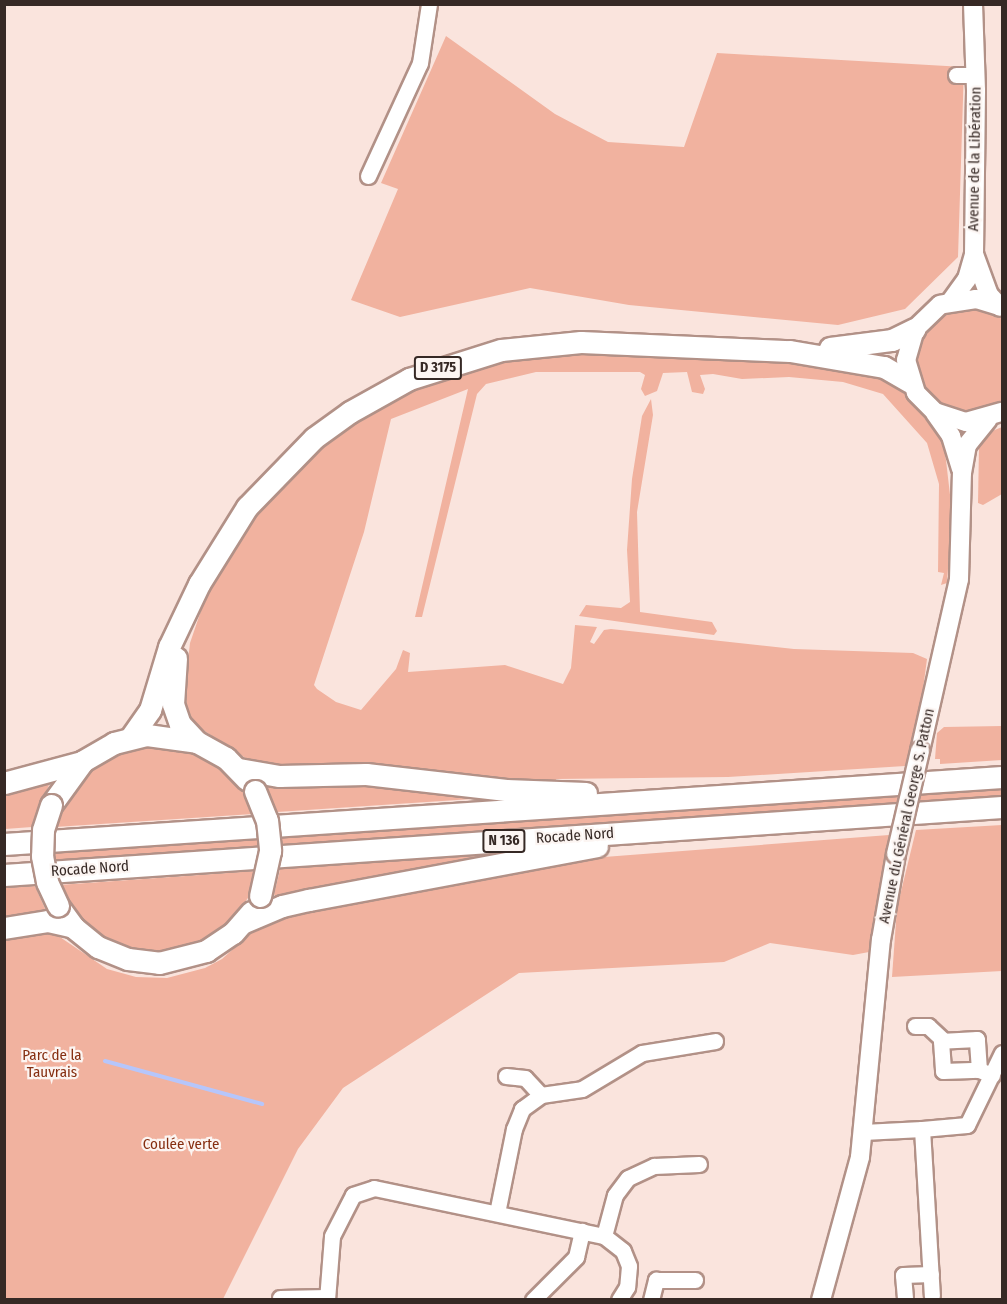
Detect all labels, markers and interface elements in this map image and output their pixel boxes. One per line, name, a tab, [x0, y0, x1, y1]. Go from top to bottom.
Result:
street label: Avenue de la Libération	[965, 86, 985, 232]
road number: D 3175	[412, 357, 464, 379]
street label: Avenue du Général George S. Patton	[875, 707, 939, 925]
street label: Rocade Nord	[535, 824, 615, 848]
road number: N 136	[482, 830, 526, 852]
street label: Rocade Nord	[50, 857, 130, 881]
park label: Parc de la Tauvrais	[22, 1046, 82, 1081]
park label: Coulée verte	[143, 1136, 219, 1154]

